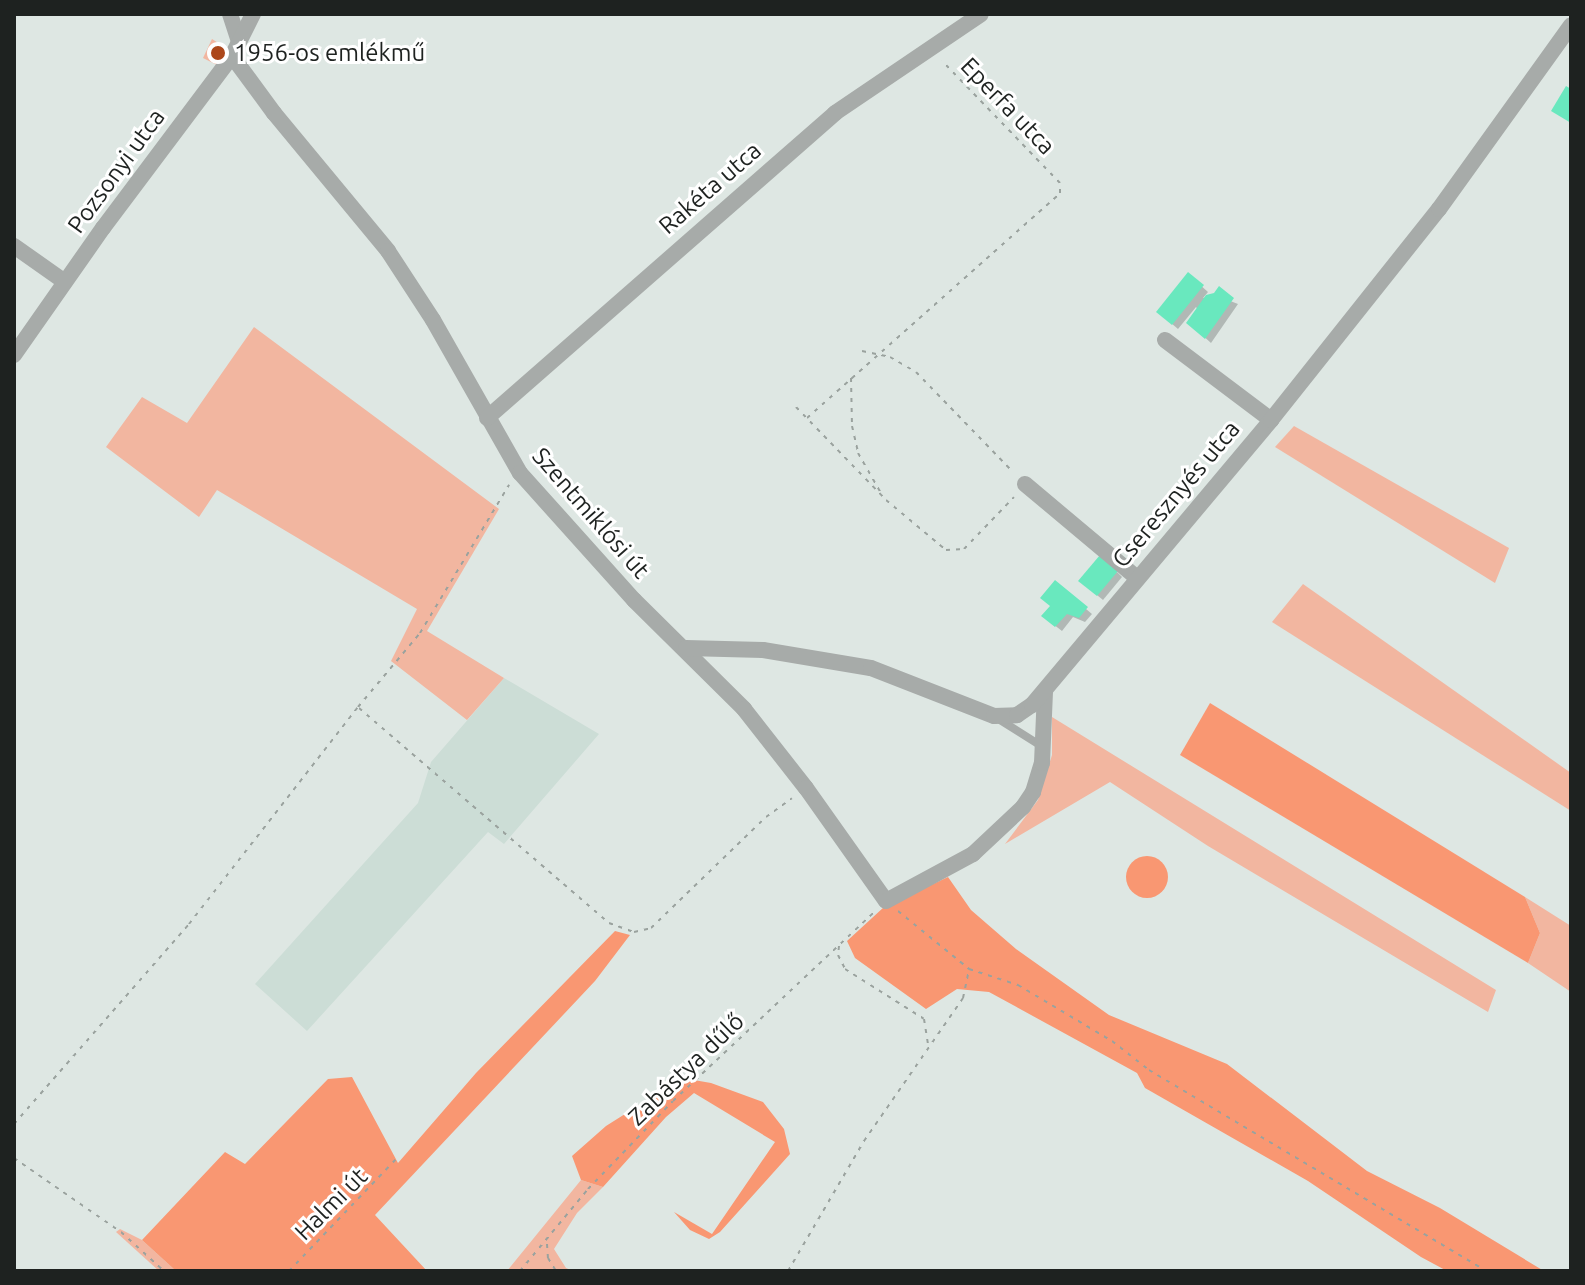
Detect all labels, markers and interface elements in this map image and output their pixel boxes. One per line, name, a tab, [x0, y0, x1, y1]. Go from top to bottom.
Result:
place label: 1956-os emlékmű	[234, 39, 425, 67]
marker: 1956-os emlékmű	[209, 44, 227, 62]
street label: Eperfa utca	[955, 52, 1061, 160]
street label: Pozsonyi utca	[61, 103, 171, 239]
street label: Rakéta utca	[653, 136, 767, 240]
street label: Cseresznyés utca	[1106, 415, 1246, 573]
street label: Szentmiklósi út	[526, 442, 656, 584]
street label: Zabástya dűlő	[622, 1007, 750, 1131]
street label: Halmi út	[289, 1162, 373, 1246]

